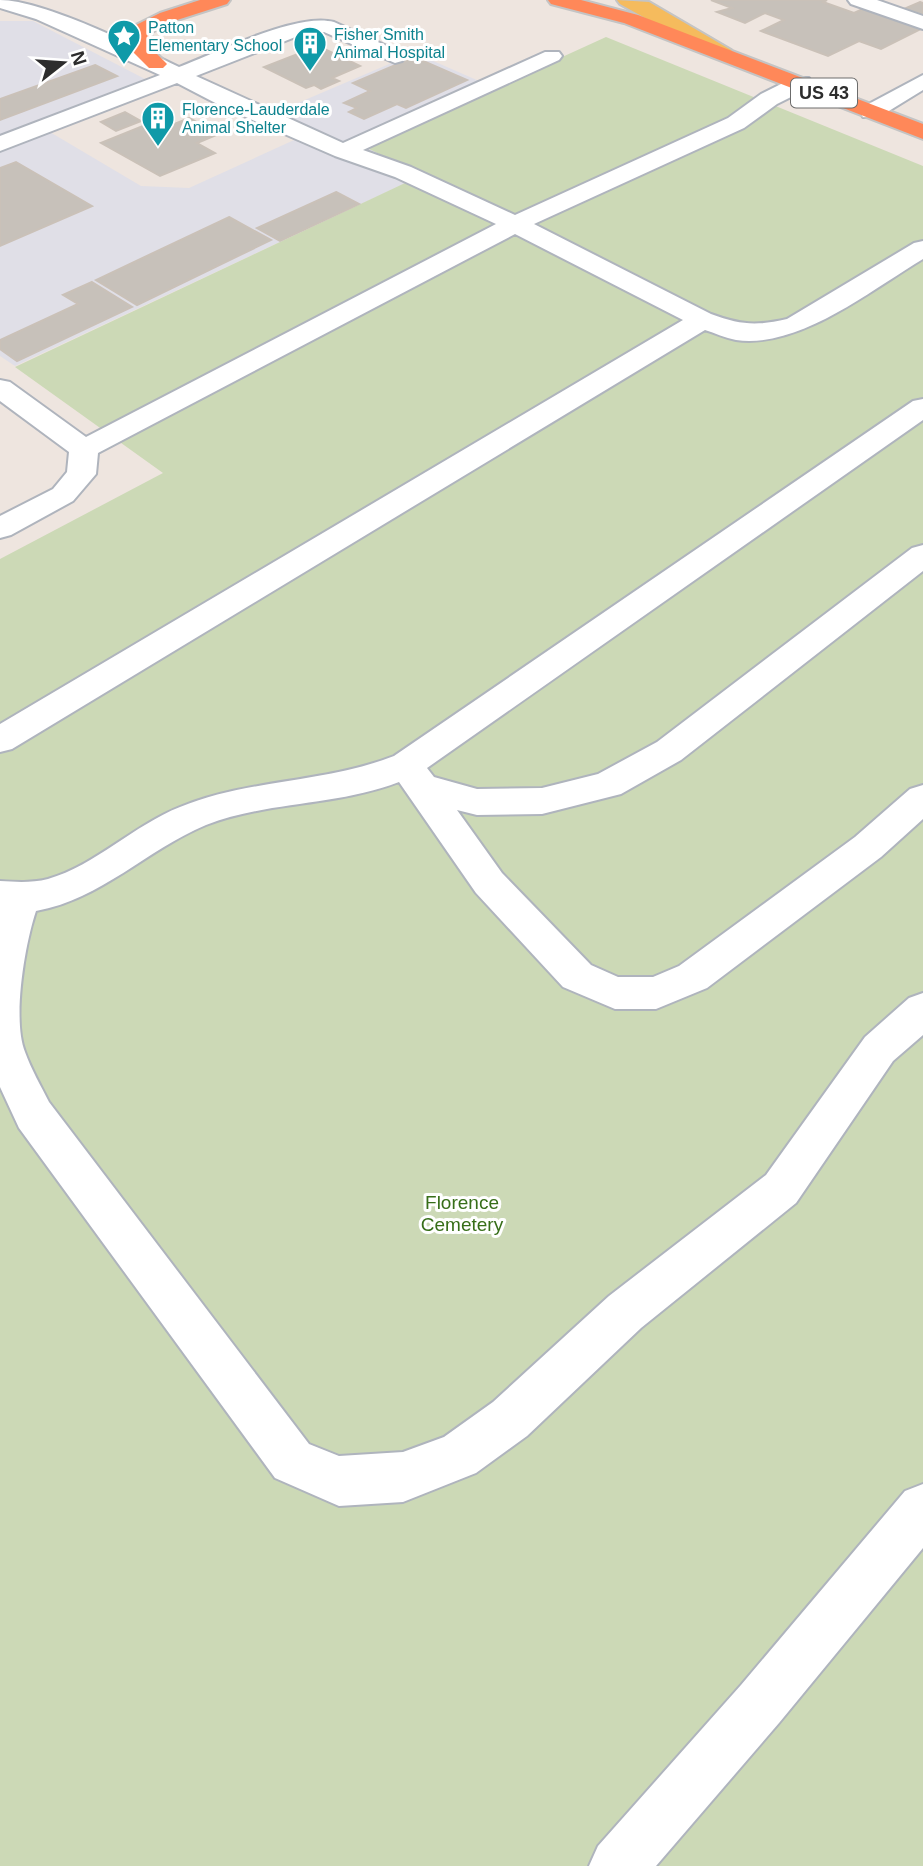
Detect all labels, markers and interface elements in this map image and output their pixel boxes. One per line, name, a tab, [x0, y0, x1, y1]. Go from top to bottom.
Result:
place icon: Patton Elementary School	[105, 17, 143, 66]
place label: Patton Elementary School	[148, 19, 282, 54]
building icon: Fisher Smith Animal Hospital	[291, 24, 329, 73]
place label: Fisher Smith Animal Hospital	[334, 26, 445, 61]
north arrow	[28, 28, 98, 98]
text: N	[67, 49, 91, 68]
road number: US 43	[791, 78, 857, 108]
building icon: Florence-Lauderdale Animal Shelter	[139, 99, 177, 148]
place label: Florence-Lauderdale Animal Shelter	[182, 101, 330, 136]
park label: Florence Cemetery	[421, 1192, 504, 1235]

